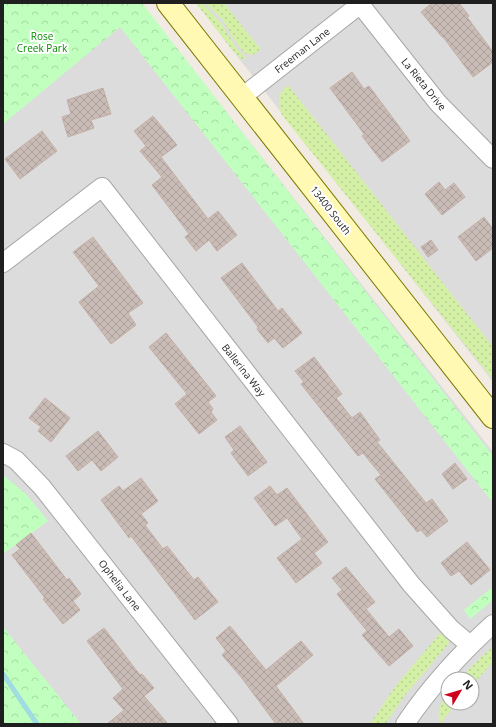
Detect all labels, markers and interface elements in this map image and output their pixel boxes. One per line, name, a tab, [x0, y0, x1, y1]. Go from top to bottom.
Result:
street label: Freeman Lane	[271, 24, 333, 76]
park label: Rose Creek Park	[17, 29, 68, 55]
street label: La Rieta Drive	[398, 55, 450, 114]
street label: 13400 South	[307, 183, 355, 237]
street label: Ballerina Way	[219, 341, 270, 400]
street label: Ophelia Lane	[96, 557, 145, 614]
north arrow	[440, 671, 480, 711]
text: N	[460, 676, 477, 693]

